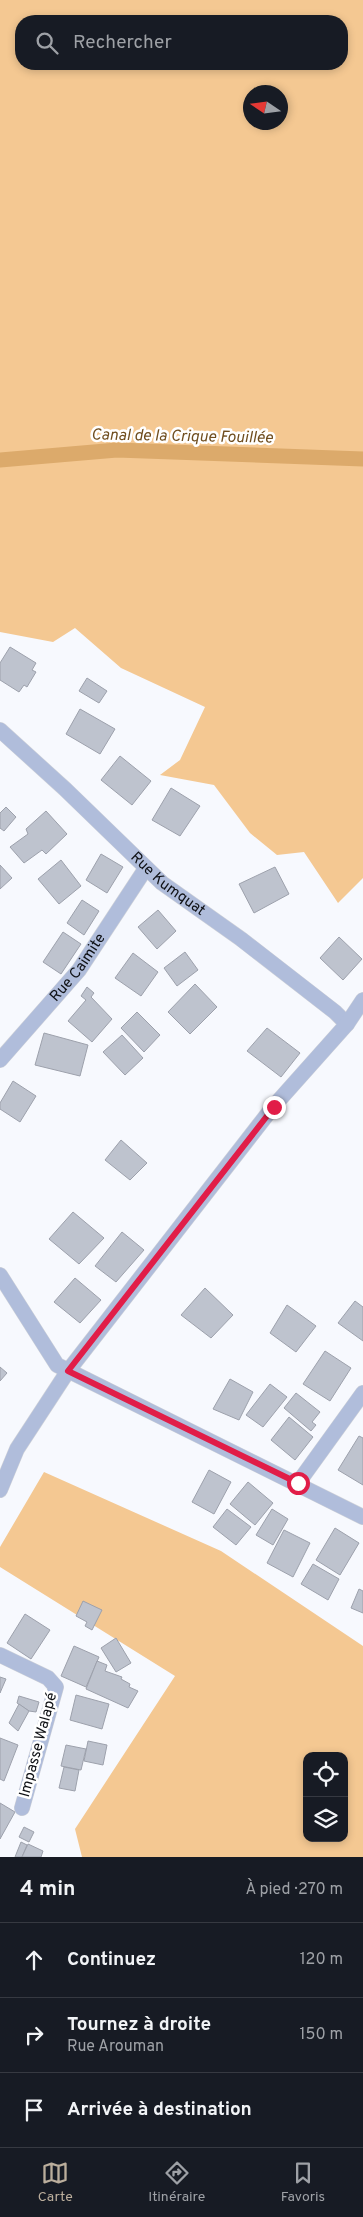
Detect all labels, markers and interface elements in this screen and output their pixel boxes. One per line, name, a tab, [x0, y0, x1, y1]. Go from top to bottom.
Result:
search box	[15, 15, 348, 70]
icon: search	[33, 29, 61, 57]
text: Rechercher	[73, 31, 172, 55]
north arrow	[243, 85, 288, 130]
water label: Canal de la Crique Fouillée	[91, 425, 274, 449]
street label: Rue Kumquat	[126, 848, 209, 920]
street label: Rue Caimite	[46, 930, 110, 1006]
route end	[263, 1096, 286, 1119]
route start	[287, 1472, 310, 1495]
street label: Impasse Walapé	[16, 1690, 62, 1800]
map controls	[303, 1752, 348, 1842]
button: locate	[303, 1752, 348, 1797]
button: layers	[303, 1797, 348, 1842]
text: 4 min	[20, 1876, 76, 1903]
text: À pied · 270 m	[245, 1880, 343, 1900]
icon: ahead	[20, 1946, 48, 1974]
text: Continuez	[67, 1948, 156, 1972]
text: 120 m	[300, 1950, 343, 1970]
text: Tournez à droite	[67, 2013, 211, 2037]
icon: right	[20, 2021, 48, 2049]
text: 150 m	[300, 2025, 343, 2045]
text: Rue Arouman	[67, 2037, 164, 2057]
icon: arrive	[20, 2096, 48, 2124]
text: Arrivée à destination	[67, 2098, 252, 2122]
tab: Carte	[38, 2159, 73, 2206]
tab: Itinéraire	[148, 2159, 205, 2206]
tab: Favoris	[281, 2159, 325, 2206]

